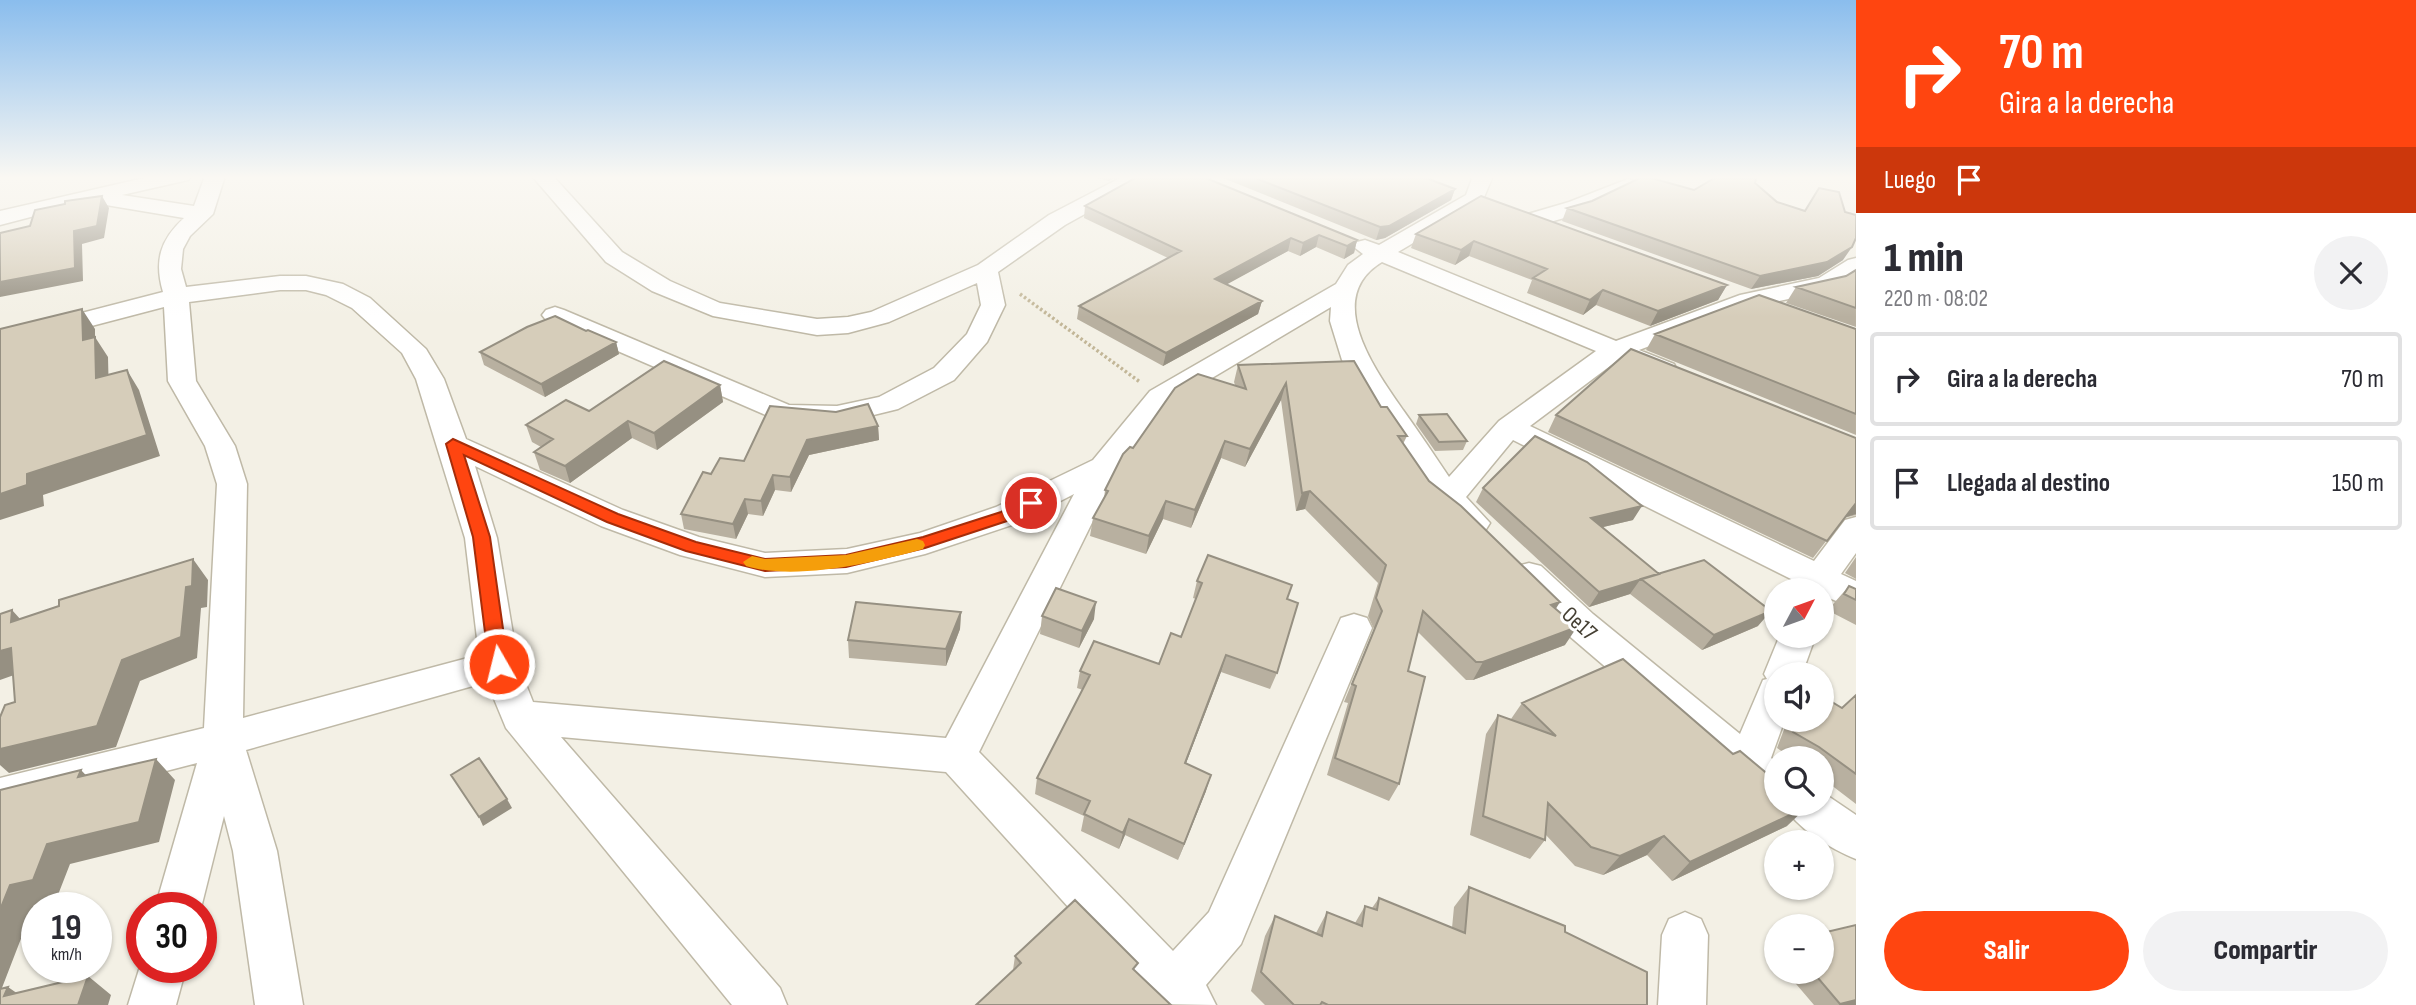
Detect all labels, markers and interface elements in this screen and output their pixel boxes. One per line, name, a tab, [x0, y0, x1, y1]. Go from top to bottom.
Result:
text: 70 m	[1999, 24, 2084, 83]
icon: right	[1884, 28, 1975, 119]
text: Gira a la derecha	[1999, 84, 2174, 123]
icon: arrive	[1950, 161, 1988, 199]
text: Luego	[1884, 165, 1936, 196]
text: 1 min	[1884, 233, 1964, 284]
button: close	[2314, 236, 2388, 310]
text: 220 m · 08:02	[1884, 285, 1988, 313]
icon: right	[1888, 360, 1926, 398]
text: Gira a la derecha	[1947, 364, 2097, 395]
text: 70 m	[2341, 364, 2384, 395]
icon: arrive	[1888, 464, 1926, 502]
text: Llegada al destino	[1947, 468, 2110, 499]
text: 150 m	[2332, 468, 2384, 499]
pin	[1001, 473, 1061, 533]
icon: arrive	[1012, 484, 1050, 522]
north arrow	[1764, 578, 1834, 648]
map controls	[1764, 578, 1834, 984]
street label: Oe17	[1556, 601, 1603, 647]
position arrow	[462, 627, 536, 701]
button: sound	[1764, 662, 1834, 732]
button: search	[1764, 746, 1834, 816]
button: +	[1764, 830, 1834, 900]
speed limit sign: 30	[126, 892, 217, 983]
text: 19	[51, 907, 82, 950]
button: Salir	[1884, 911, 2129, 991]
button: Compartir	[2143, 911, 2388, 991]
button: −	[1764, 914, 1834, 984]
text: km/h	[51, 944, 82, 965]

